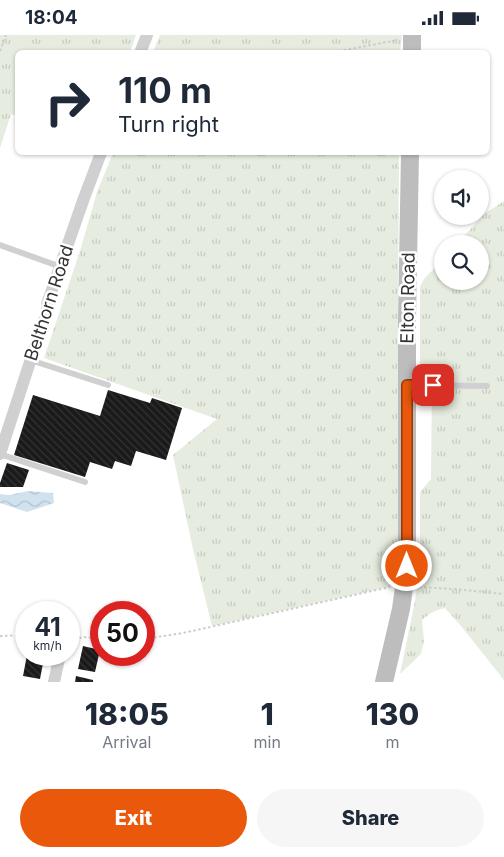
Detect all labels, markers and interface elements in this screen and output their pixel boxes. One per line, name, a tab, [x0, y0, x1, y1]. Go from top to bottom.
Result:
text: 18:04	[25, 6, 78, 29]
text: 110 m	[118, 69, 212, 111]
icon: right	[35, 70, 100, 135]
text: Turn right	[118, 111, 219, 137]
map controls	[434, 170, 489, 290]
button: sound	[434, 170, 489, 225]
button: search	[434, 235, 489, 290]
street label: Belthorn Road	[20, 242, 77, 363]
street label: Elton Road	[396, 252, 419, 344]
pin	[412, 364, 454, 406]
icon: arrive	[419, 371, 447, 399]
position arrow	[380, 539, 432, 591]
speed limit sign: 50	[90, 601, 155, 666]
text: 41	[34, 612, 61, 642]
text: km/h	[33, 638, 62, 653]
text: 18:05	[85, 696, 169, 732]
text: 1	[261, 696, 274, 732]
text: 130	[366, 696, 419, 732]
text: Arrival	[102, 732, 151, 752]
text: min	[254, 732, 281, 752]
text: m	[385, 732, 399, 752]
button: Exit	[20, 789, 247, 847]
button: Share	[257, 789, 484, 847]

